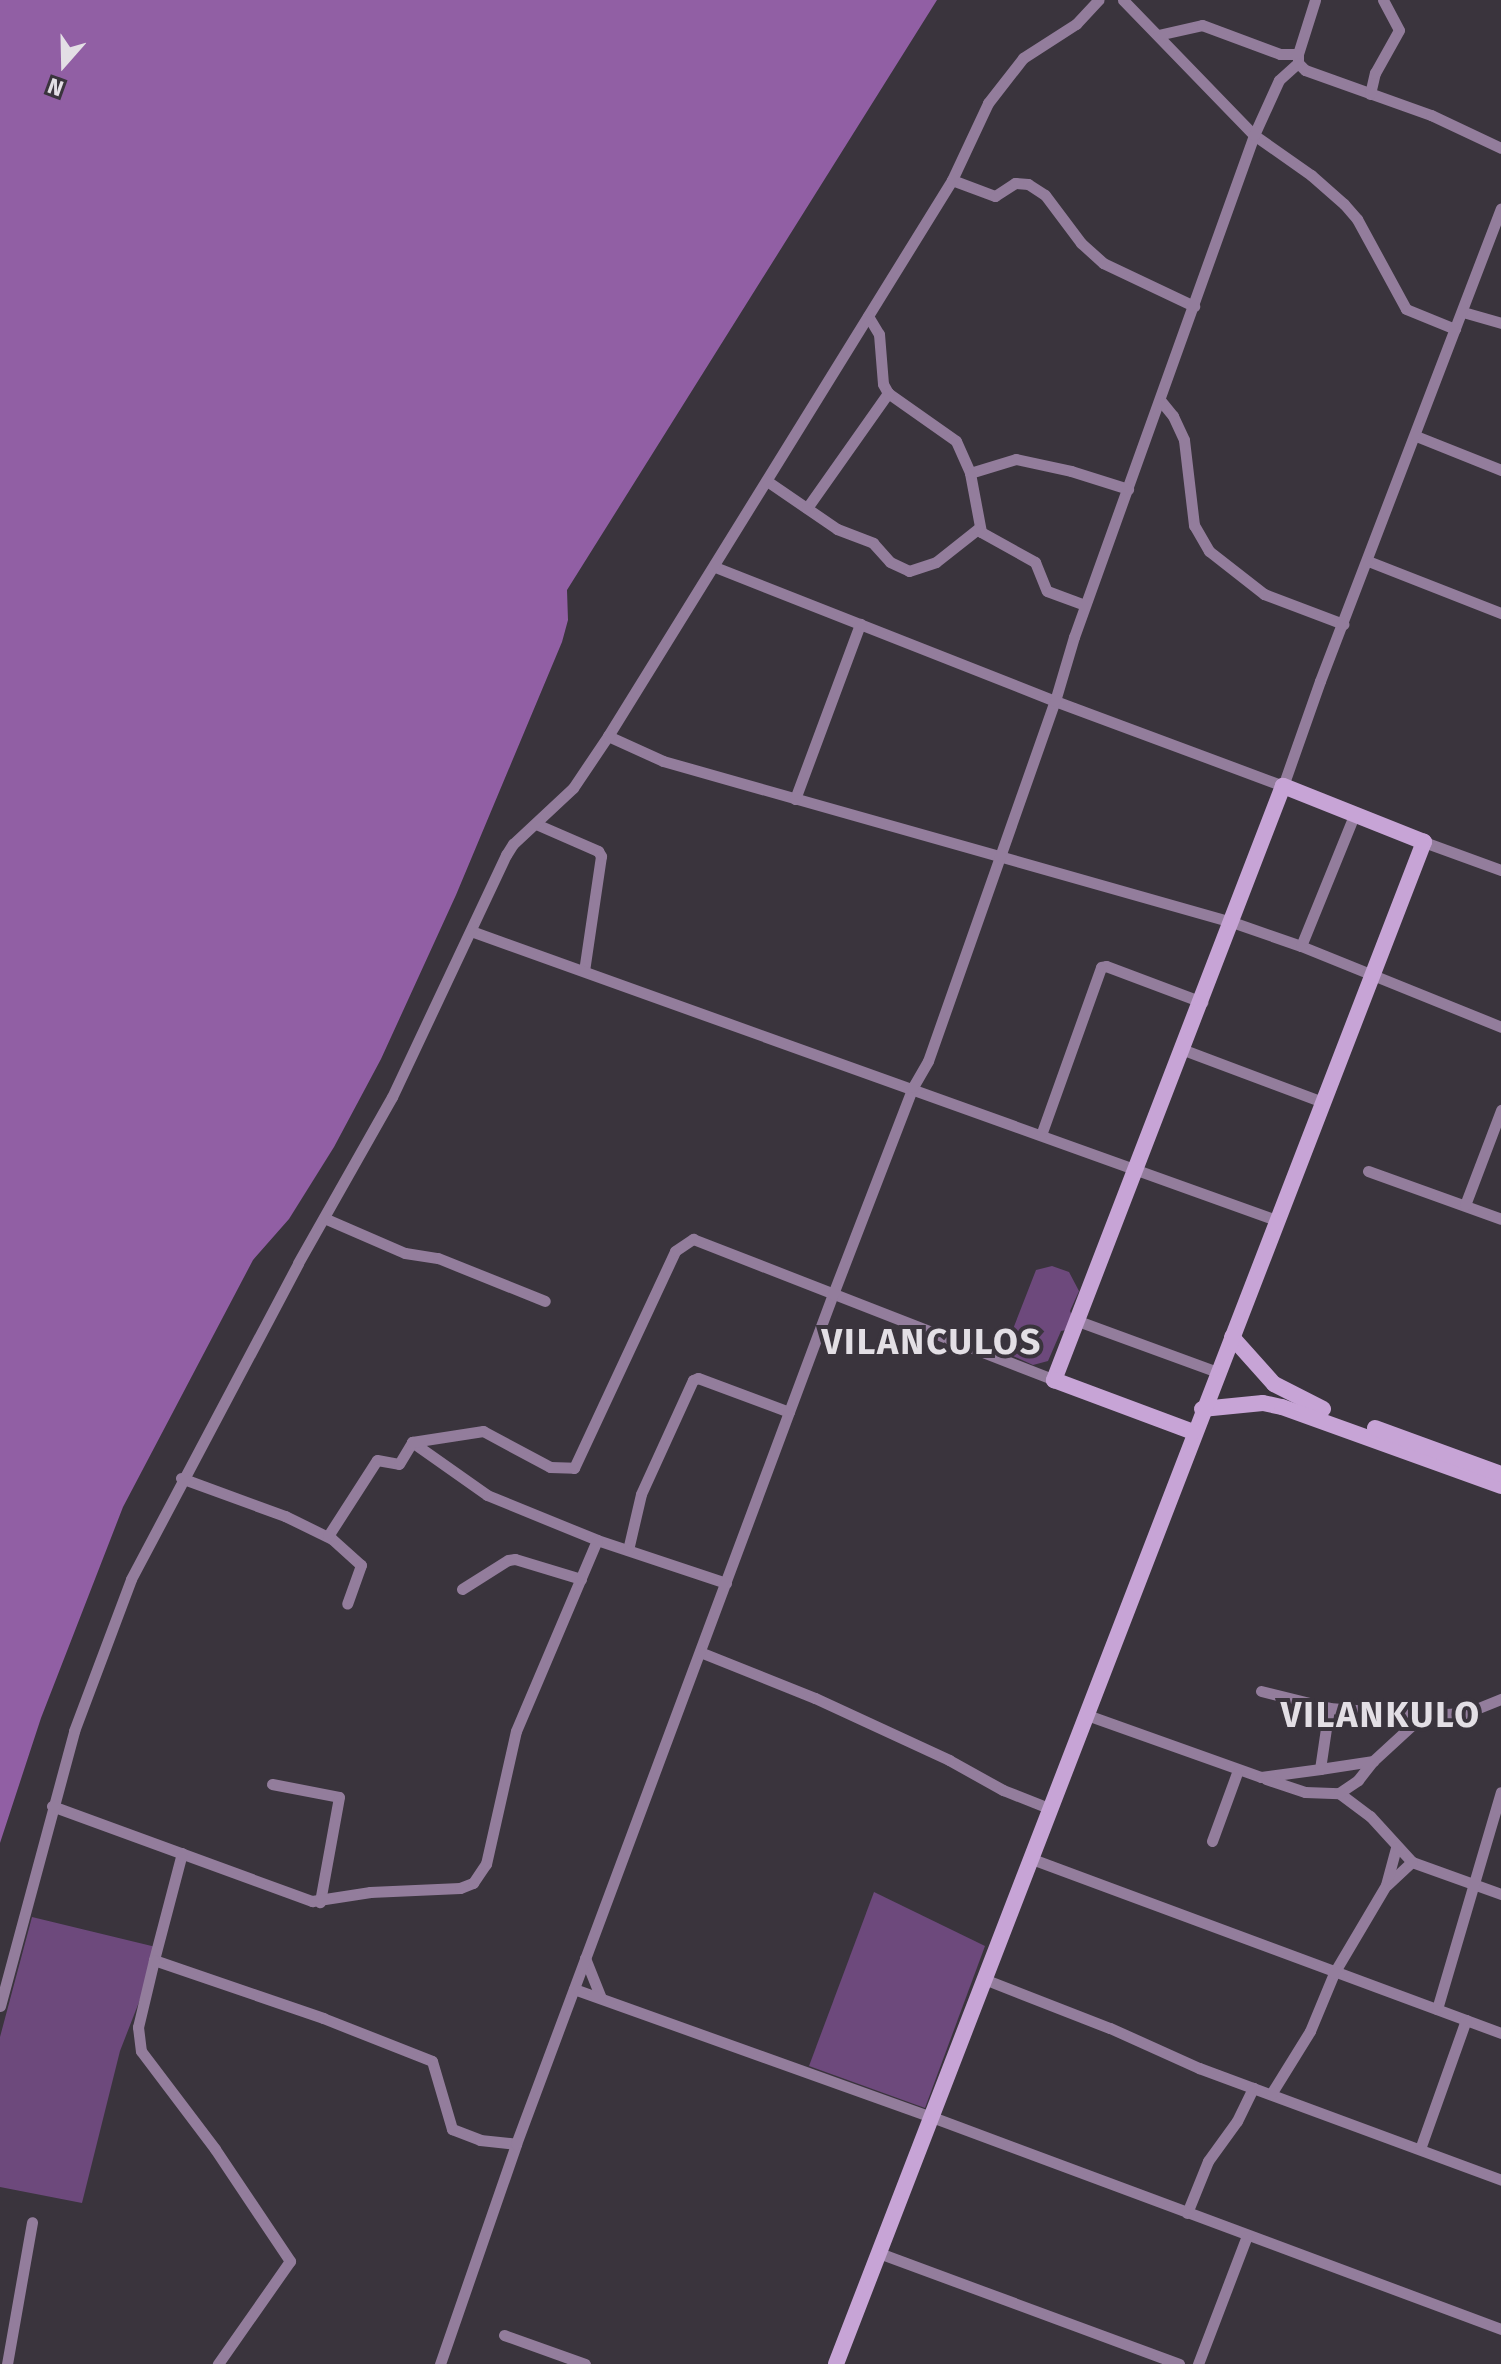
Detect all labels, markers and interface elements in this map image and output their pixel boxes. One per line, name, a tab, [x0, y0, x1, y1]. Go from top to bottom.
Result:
north arrow	[24, 24, 104, 104]
text: N	[44, 72, 67, 102]
district label: VILANCULOS	[822, 1321, 1042, 1365]
district label: VILANKULO	[1281, 1694, 1481, 1738]

